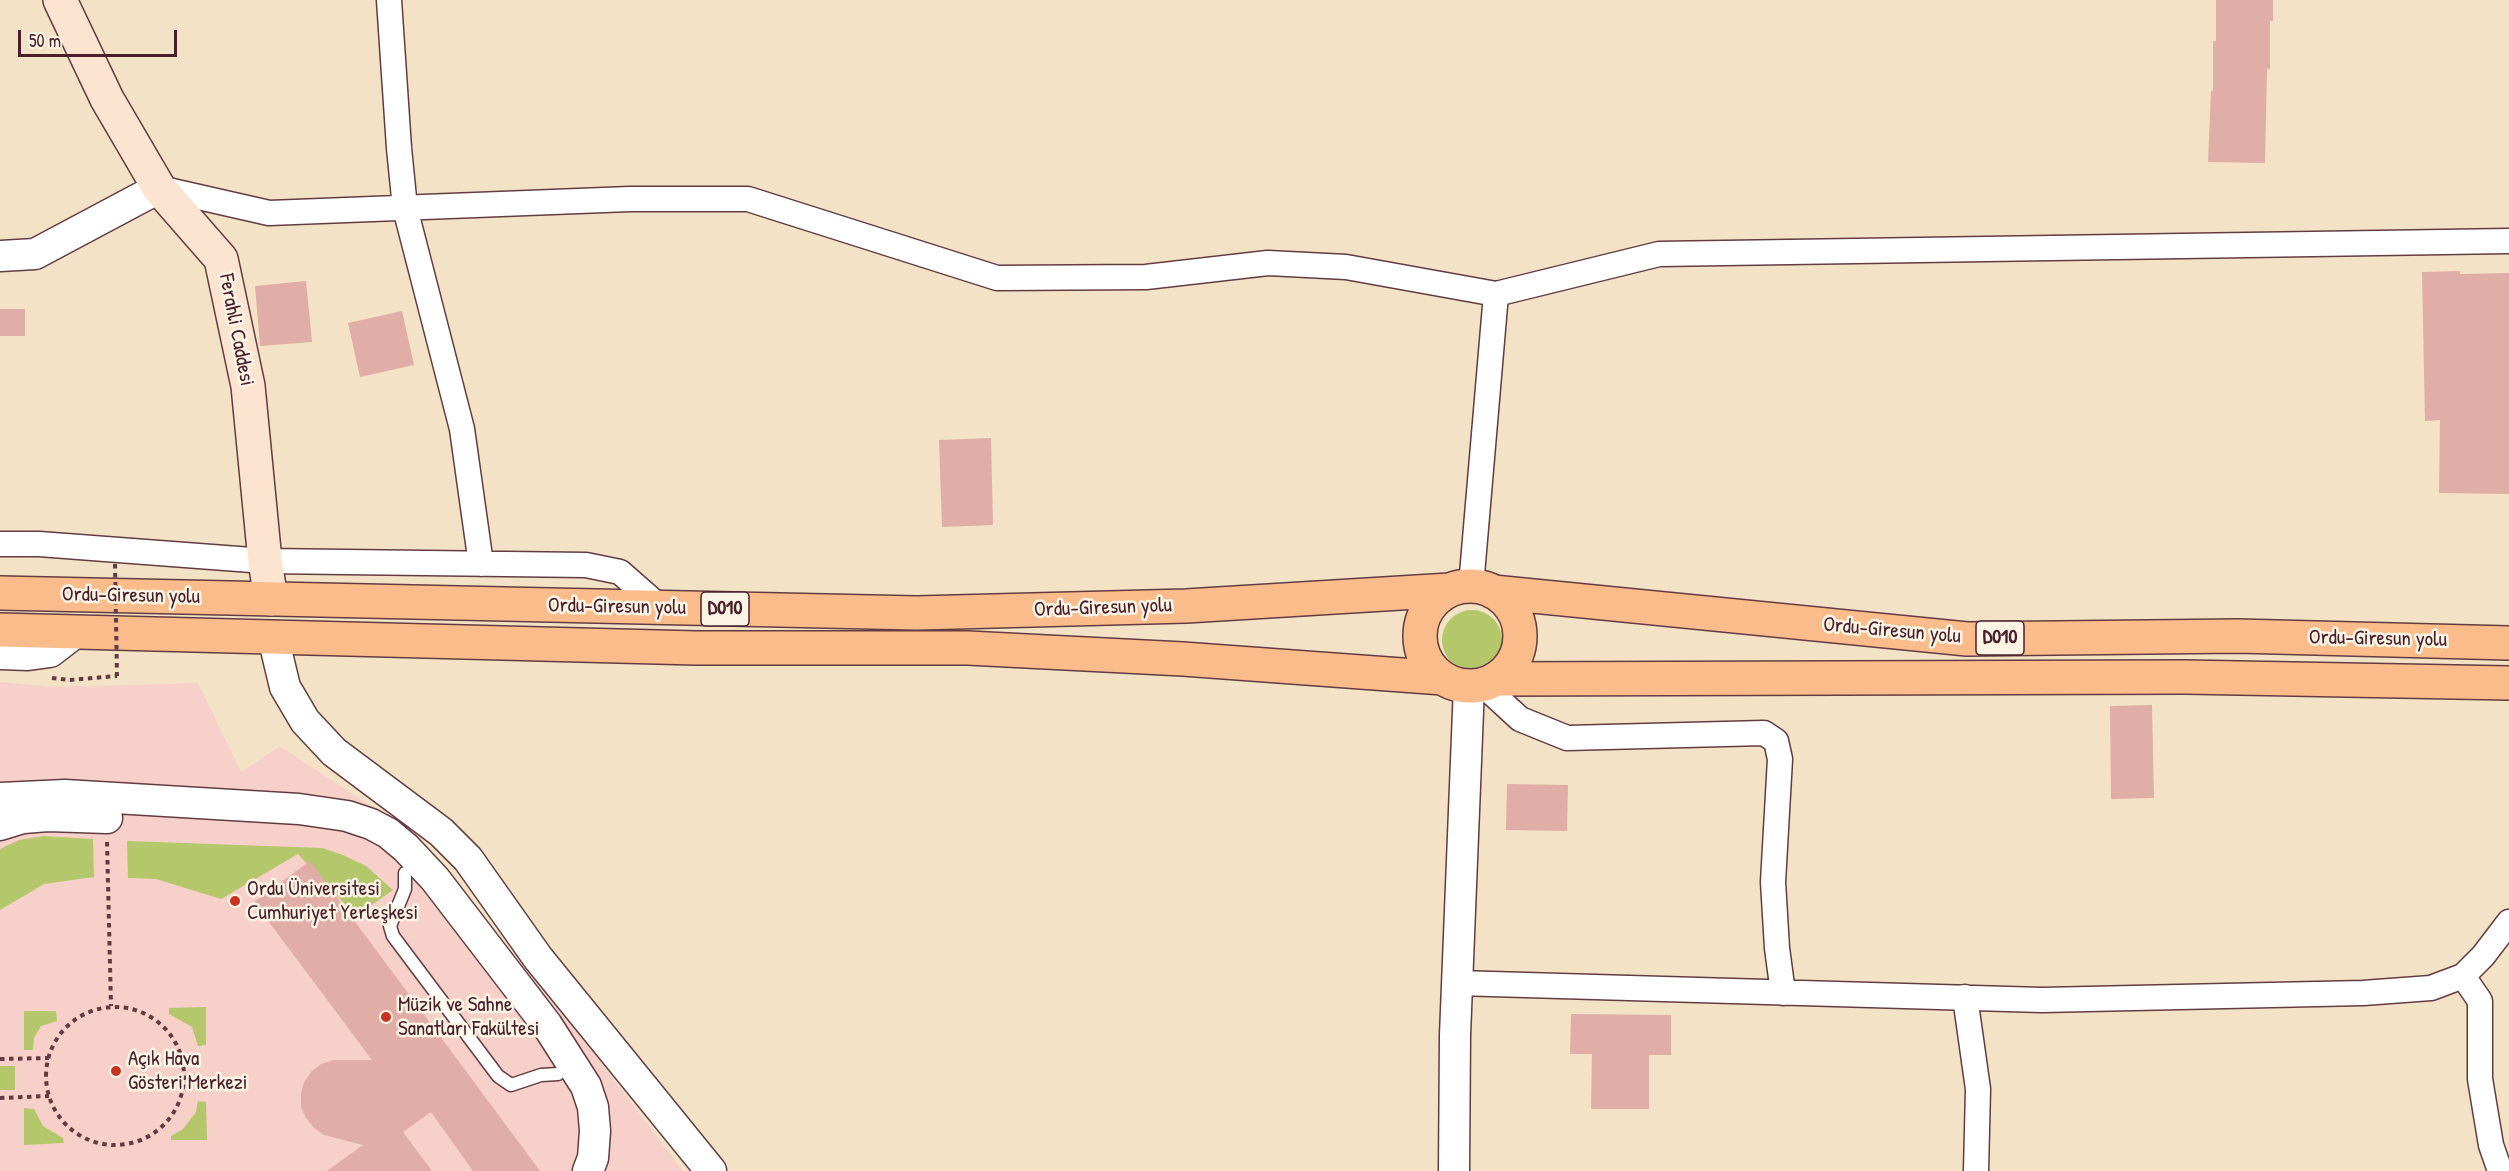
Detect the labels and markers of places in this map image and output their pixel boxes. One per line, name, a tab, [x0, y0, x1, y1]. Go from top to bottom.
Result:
place label: Ordu Üniversitesi Cumhuriyet Yerleşkesi	[247, 876, 418, 926]
marker: Ordu Üniversitesi Cumhuriyet Yerleşkesi	[228, 894, 242, 908]
place label: Müzik ve Sahne Sanatları Fakültesi	[398, 992, 539, 1042]
marker: Müzik ve Sahne Sanatları Fakültesi	[379, 1010, 393, 1024]
place label: Açık Hava Gösteri Merkezi	[128, 1046, 248, 1096]
marker: Açık Hava Gösteri Merkezi	[109, 1064, 123, 1078]

